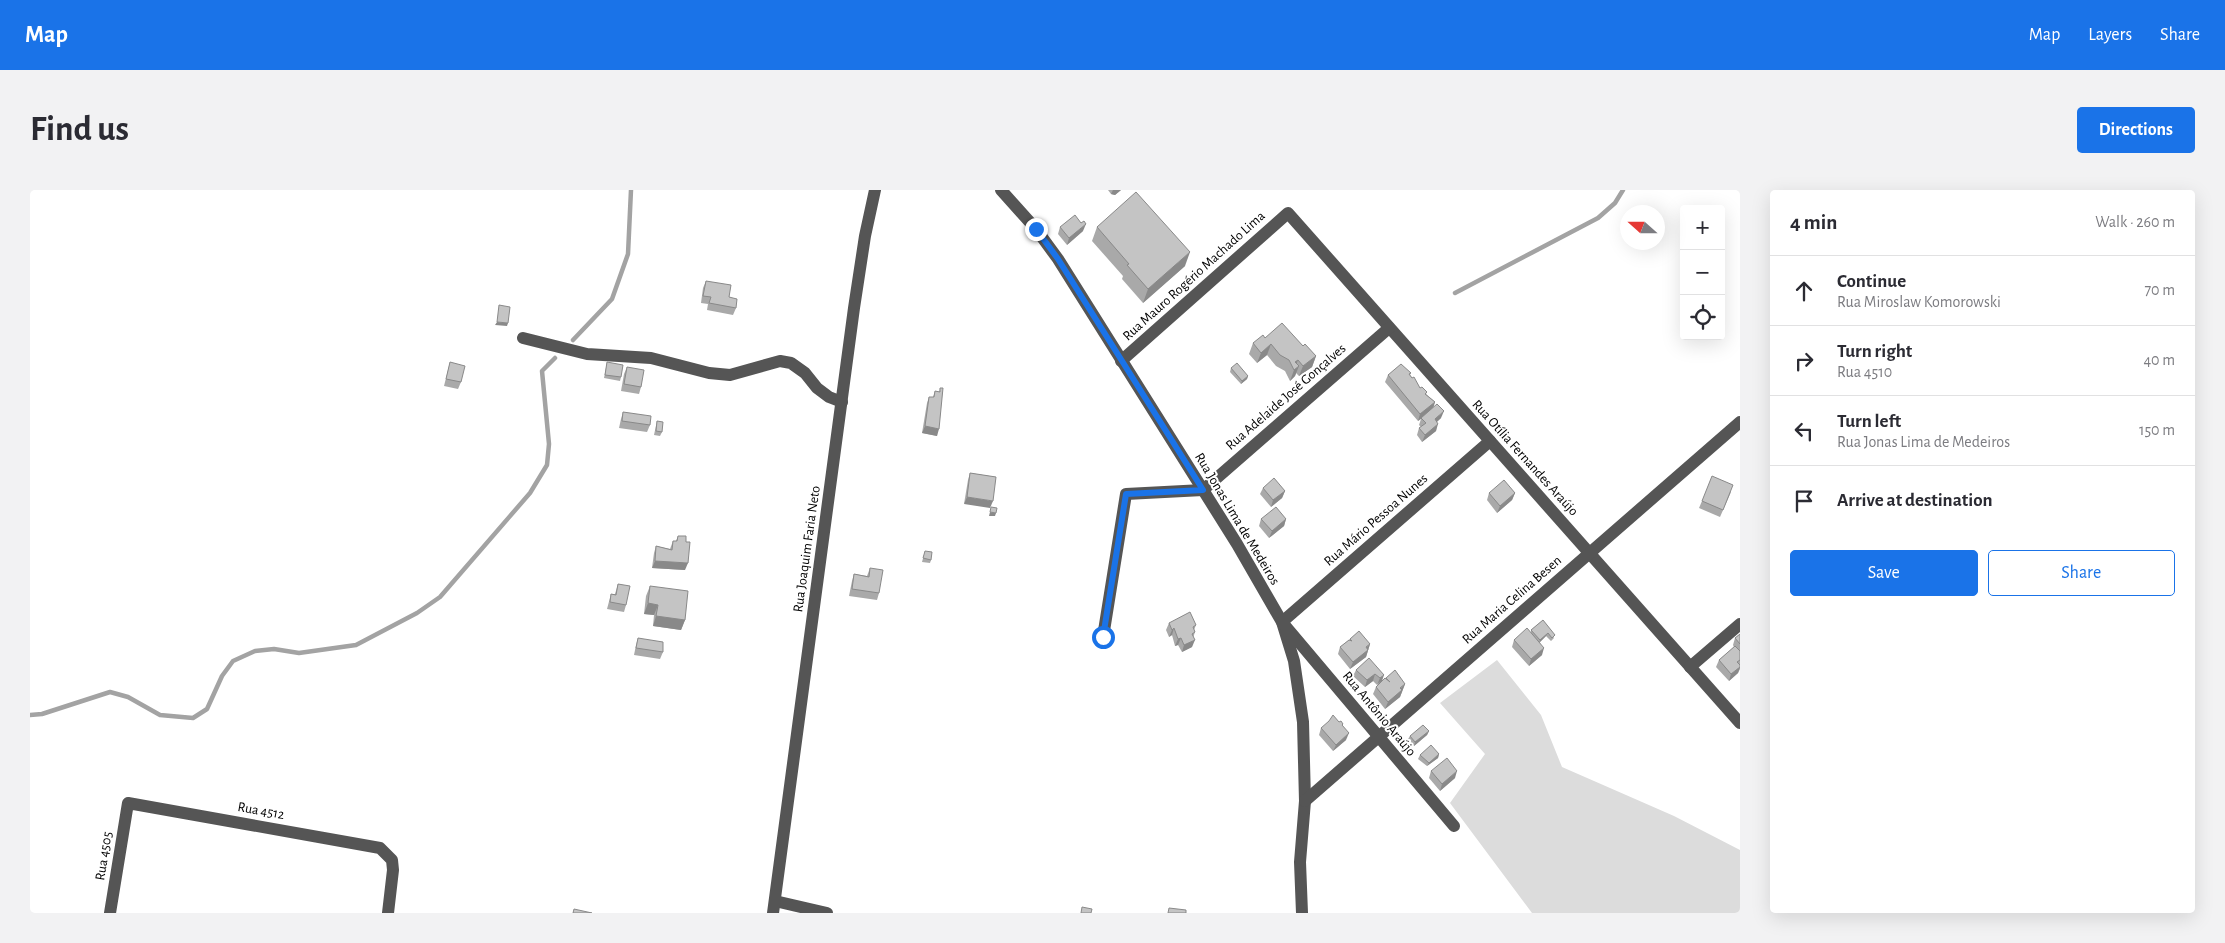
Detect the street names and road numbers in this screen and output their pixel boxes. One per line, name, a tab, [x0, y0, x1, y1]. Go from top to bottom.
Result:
street label: Rua Mauro Rogério Machado Lima	[1120, 208, 1268, 343]
street label: Rua Adelaide José Gonçalves	[1223, 341, 1349, 453]
street label: Rua Otília Fernandes Araújo	[1469, 397, 1581, 519]
street label: Rua Jonas Lima de Medeiros	[1192, 450, 1282, 588]
street label: Rua Mário Pessoa Nunes	[1322, 471, 1430, 569]
street label: Rua Joaquim Faria Neto	[791, 485, 823, 613]
street label: Rua Maria Celina Besen	[1460, 553, 1564, 647]
street label: Rua Antônio Araújo	[1340, 669, 1418, 759]
street label: Rua 4512	[237, 800, 285, 822]
street label: Rua 4505	[93, 830, 115, 881]

